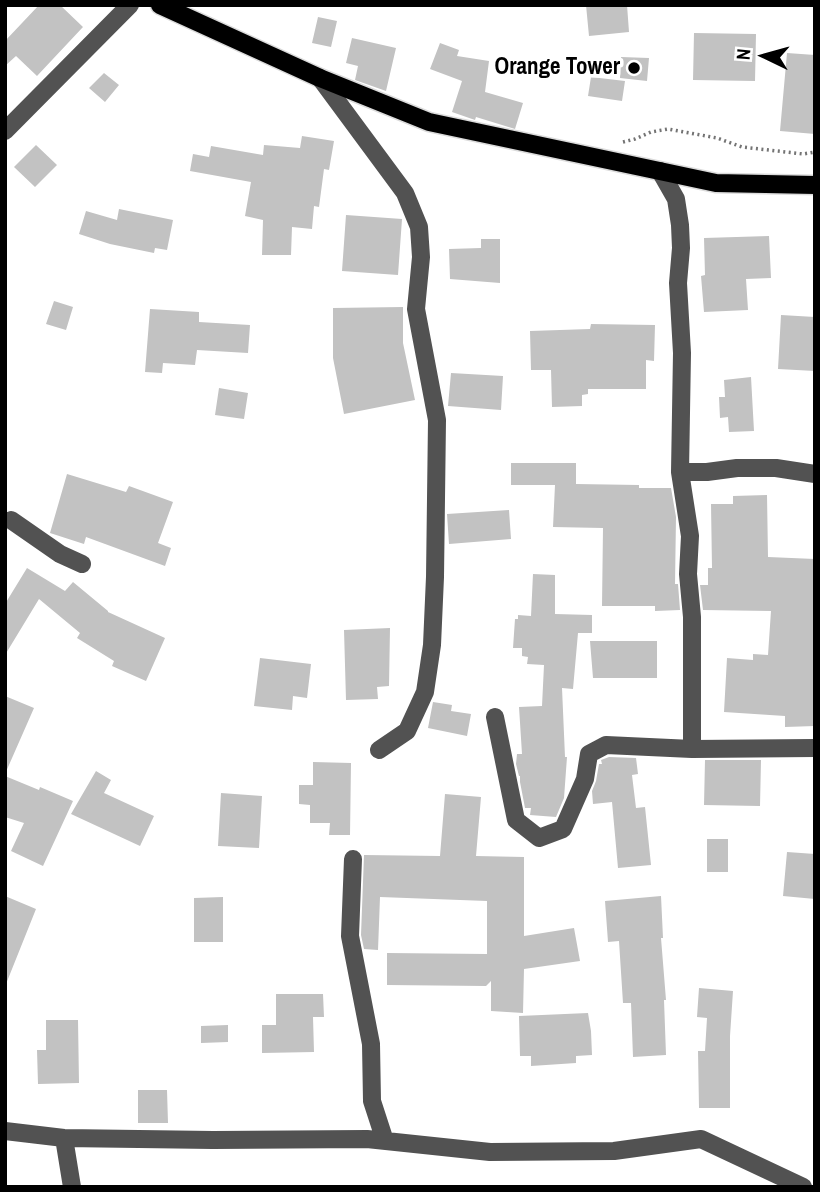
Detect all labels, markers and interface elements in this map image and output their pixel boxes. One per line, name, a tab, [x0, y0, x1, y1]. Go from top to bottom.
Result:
north arrow	[729, 21, 799, 91]
text: N	[730, 47, 757, 61]
place label: Orange Tower	[495, 54, 620, 82]
marker: Orange Tower	[626, 60, 642, 76]

